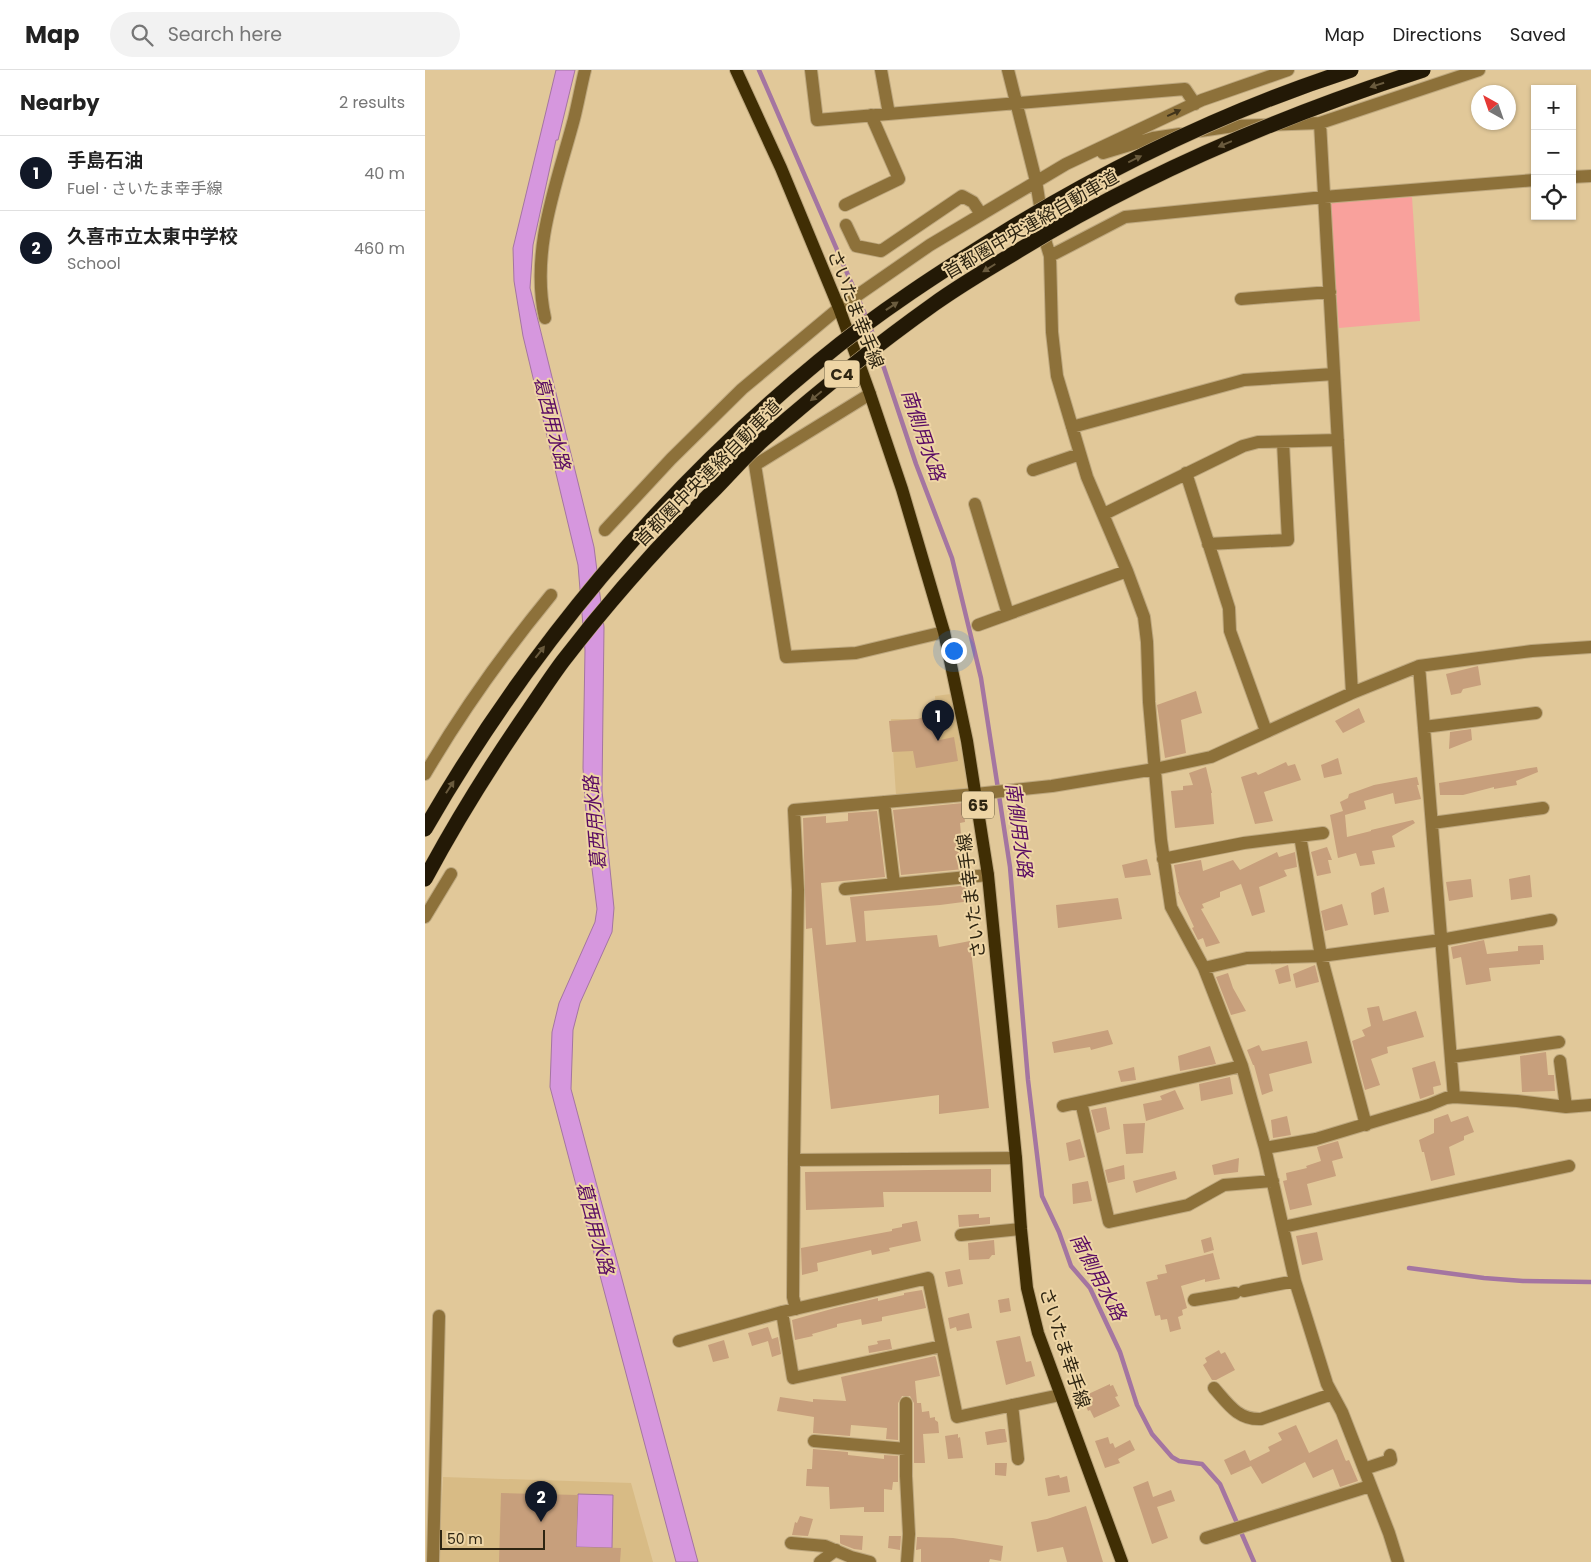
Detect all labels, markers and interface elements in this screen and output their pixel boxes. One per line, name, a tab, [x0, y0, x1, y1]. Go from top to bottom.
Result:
search box	[110, 12, 460, 57]
text: Map	[25, 18, 80, 51]
icon: search	[128, 21, 156, 49]
text: Search here	[168, 21, 282, 48]
text: Map	[1325, 22, 1364, 47]
text: Directions	[1392, 22, 1482, 47]
text: Saved	[1510, 22, 1566, 47]
one-way arrow	[1369, 81, 1384, 89]
north arrow	[1471, 85, 1516, 130]
map controls	[1531, 85, 1576, 220]
button: +	[1531, 85, 1576, 130]
text: Nearby	[20, 88, 100, 117]
text: 2 results	[339, 91, 405, 114]
one-way arrow	[1167, 109, 1181, 117]
button: −	[1531, 130, 1576, 175]
one-way arrow	[1218, 140, 1232, 148]
text: 手島石油	[67, 147, 143, 174]
one-way arrow	[1128, 155, 1143, 163]
text: 1	[33, 162, 39, 185]
text: 40 m	[364, 162, 405, 185]
street label: 首都圏中央連絡自動車道	[939, 164, 1123, 284]
button: locate	[1531, 175, 1576, 220]
text: Fuel · さいたま幸手線	[67, 177, 223, 200]
text: 久喜市立太東中学校	[67, 223, 238, 250]
text: 2	[31, 237, 41, 260]
text: 460 m	[354, 237, 405, 260]
street label: さいたま幸手線	[822, 246, 890, 372]
text: School	[67, 252, 121, 275]
one-way arrow	[982, 264, 995, 273]
one-way arrow	[885, 301, 898, 311]
road number: C4	[825, 360, 859, 388]
water label: 葛西用水路	[527, 374, 577, 474]
water label: 南側用水路	[895, 386, 952, 486]
one-way arrow	[810, 390, 823, 401]
street label: 首都圏中央連絡自動車道	[629, 394, 787, 552]
your location	[941, 638, 967, 664]
one-way arrow	[535, 646, 546, 659]
pin: 1	[922, 700, 954, 741]
water label: 葛西用水路	[577, 773, 613, 872]
one-way arrow	[446, 781, 455, 794]
water label: 南側用水路	[999, 781, 1039, 881]
road number: 65	[962, 792, 994, 818]
street label: さいたま幸手線	[951, 832, 991, 960]
water label: 葛西用水路	[570, 1179, 621, 1279]
water label: 南側用水路	[1064, 1229, 1133, 1327]
street label: さいたま幸手線	[1034, 1284, 1096, 1412]
pin: 2	[525, 1481, 557, 1522]
scale bar	[440, 1527, 545, 1550]
text: 50 m	[447, 1529, 483, 1549]

